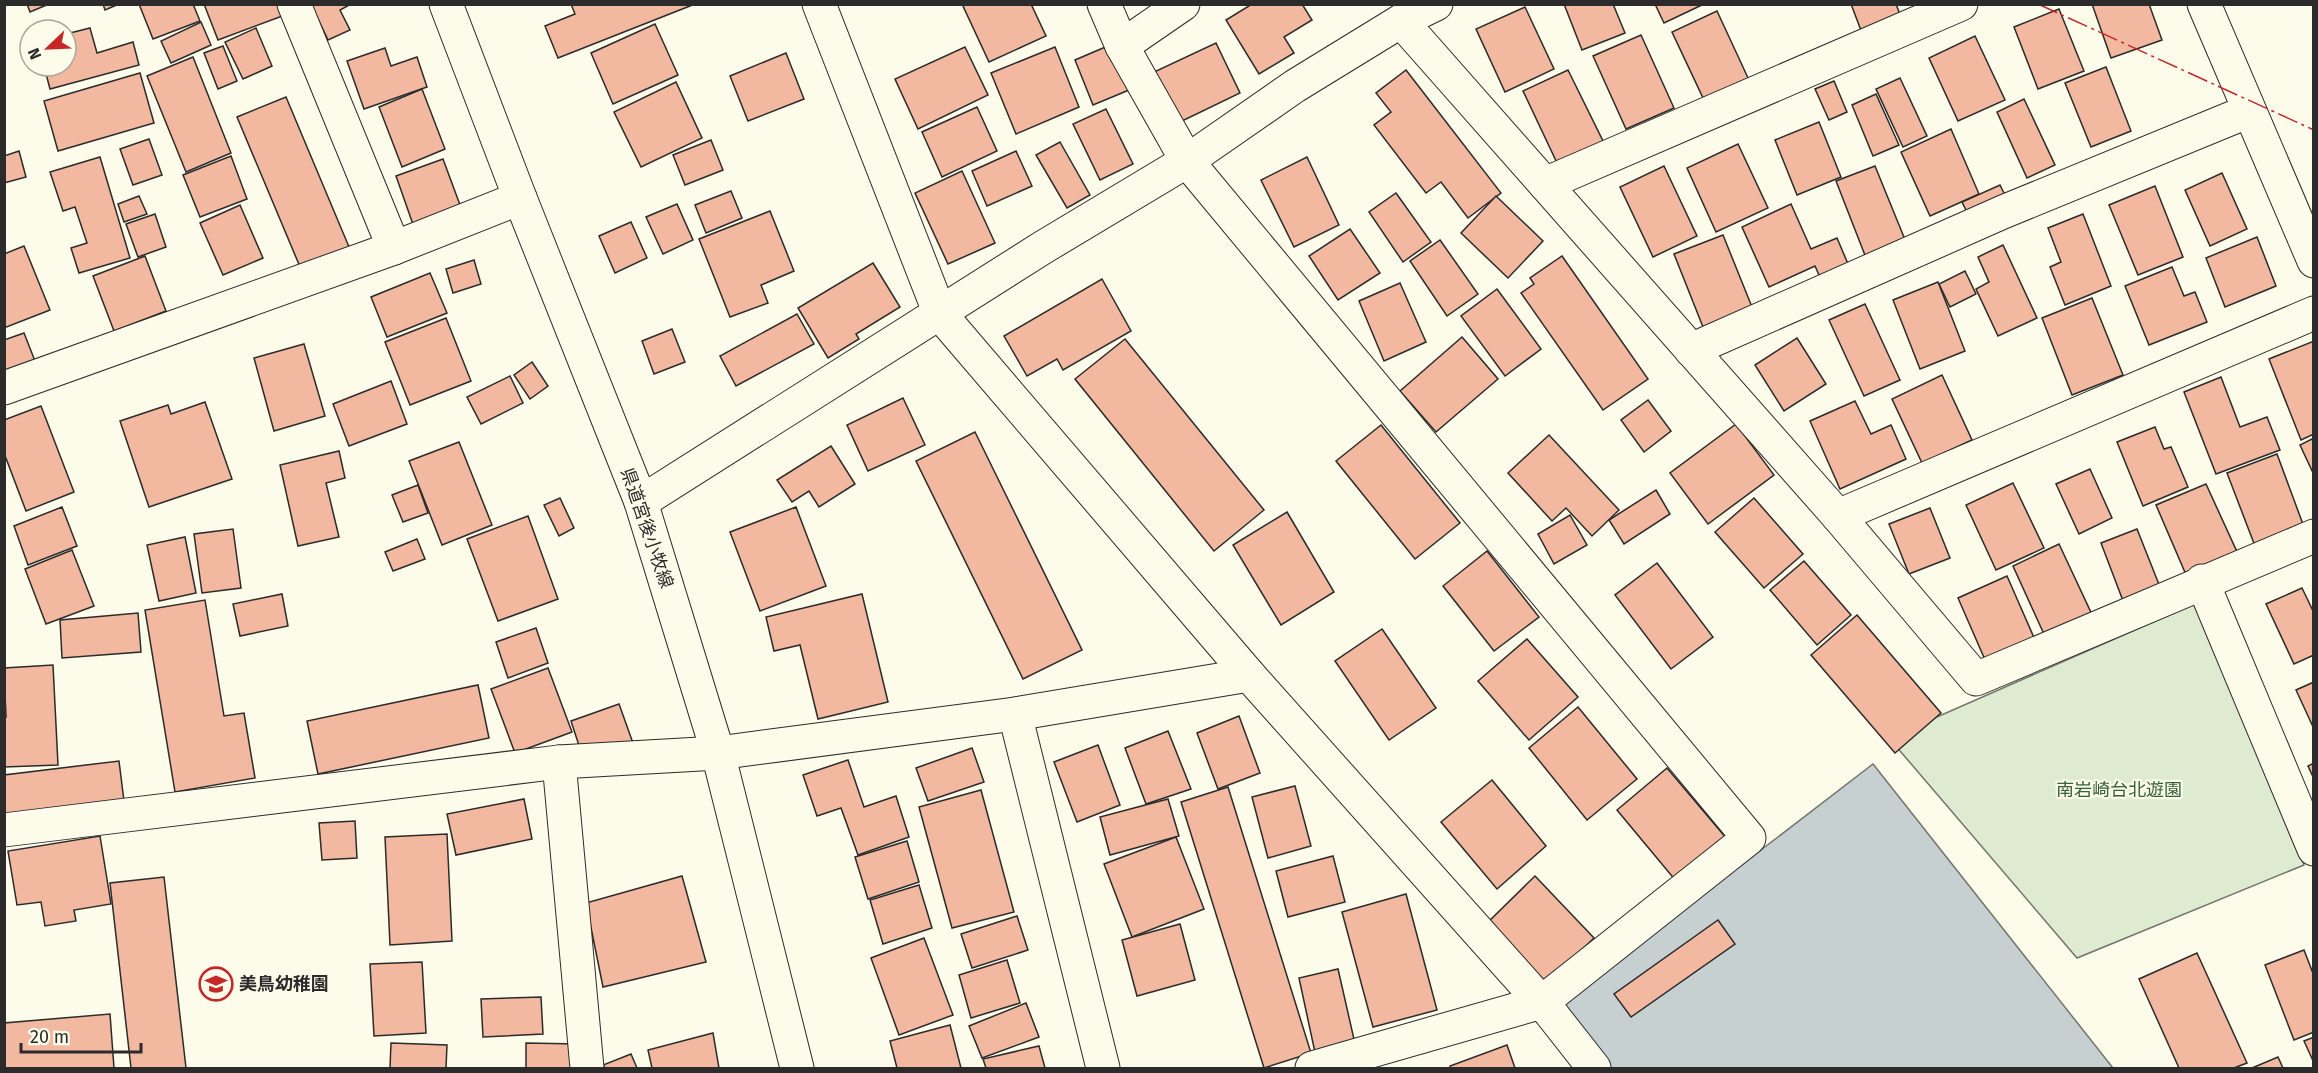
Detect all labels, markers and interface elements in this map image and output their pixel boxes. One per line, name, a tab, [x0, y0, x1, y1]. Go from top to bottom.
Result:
north arrow	[18, 18, 78, 78]
text: N	[24, 45, 45, 62]
street label: 県道宮後小牧線	[616, 465, 678, 591]
park label: 南岩崎台北遊園	[2056, 779, 2182, 801]
school or university icon: 美鳥幼稚園	[198, 966, 234, 1002]
place label: 美鳥幼稚園	[239, 973, 329, 995]
scale bar	[21, 1016, 141, 1054]
text: 20 m	[30, 1026, 69, 1048]

